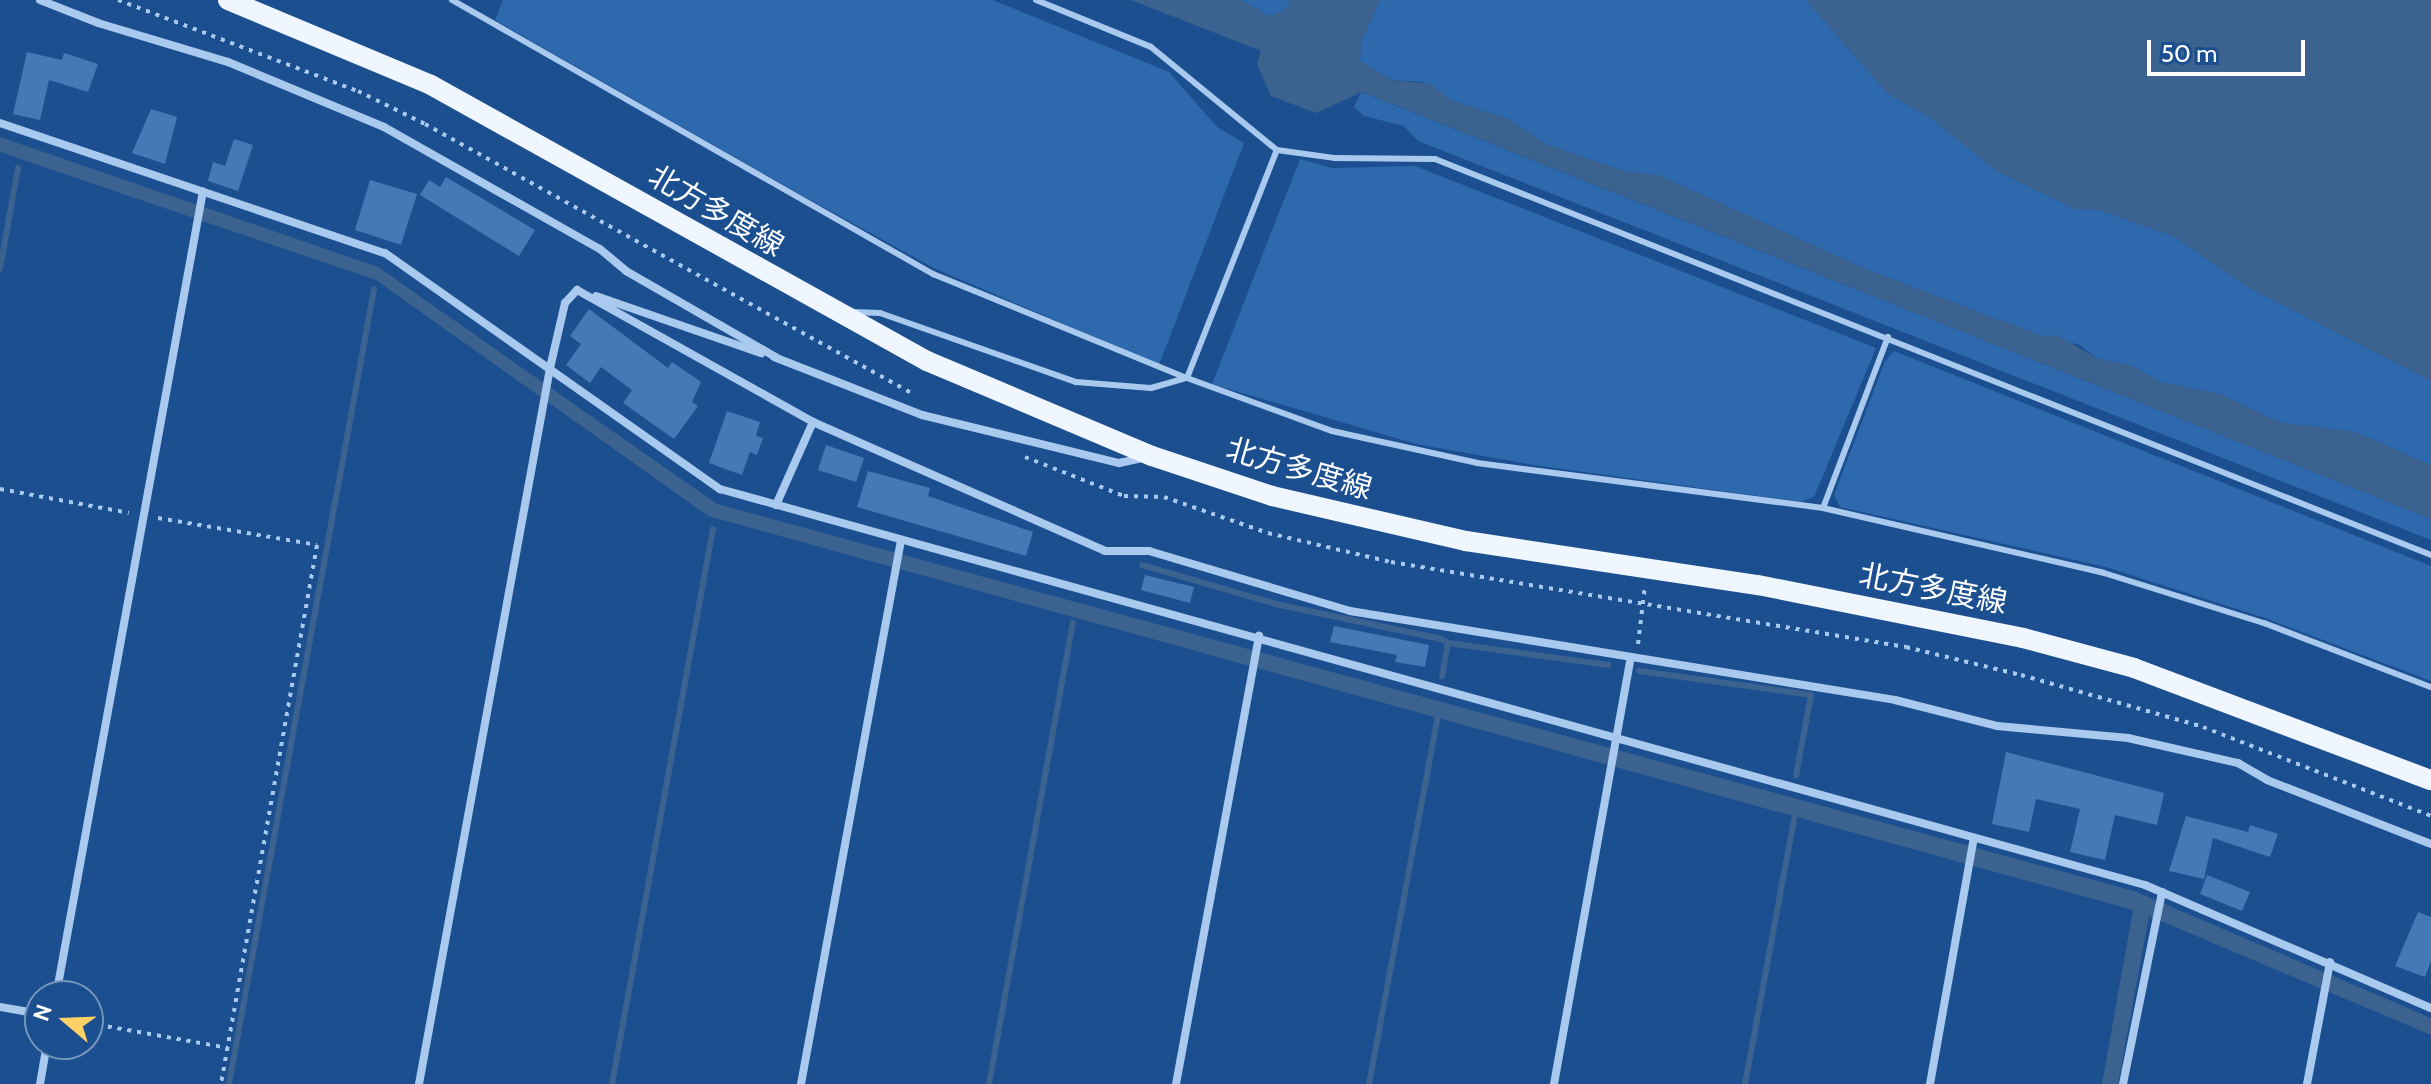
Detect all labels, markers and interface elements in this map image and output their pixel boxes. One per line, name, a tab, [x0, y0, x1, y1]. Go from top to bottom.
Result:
scale bar	[2151, 24, 2309, 74]
text: 50 m	[2161, 39, 2217, 68]
street label: 北方多度線	[642, 158, 790, 264]
street label: 北方多度線	[1222, 431, 1376, 507]
street label: 北方多度線	[1856, 557, 2010, 621]
north arrow	[24, 980, 104, 1060]
text: N	[27, 1001, 58, 1024]

